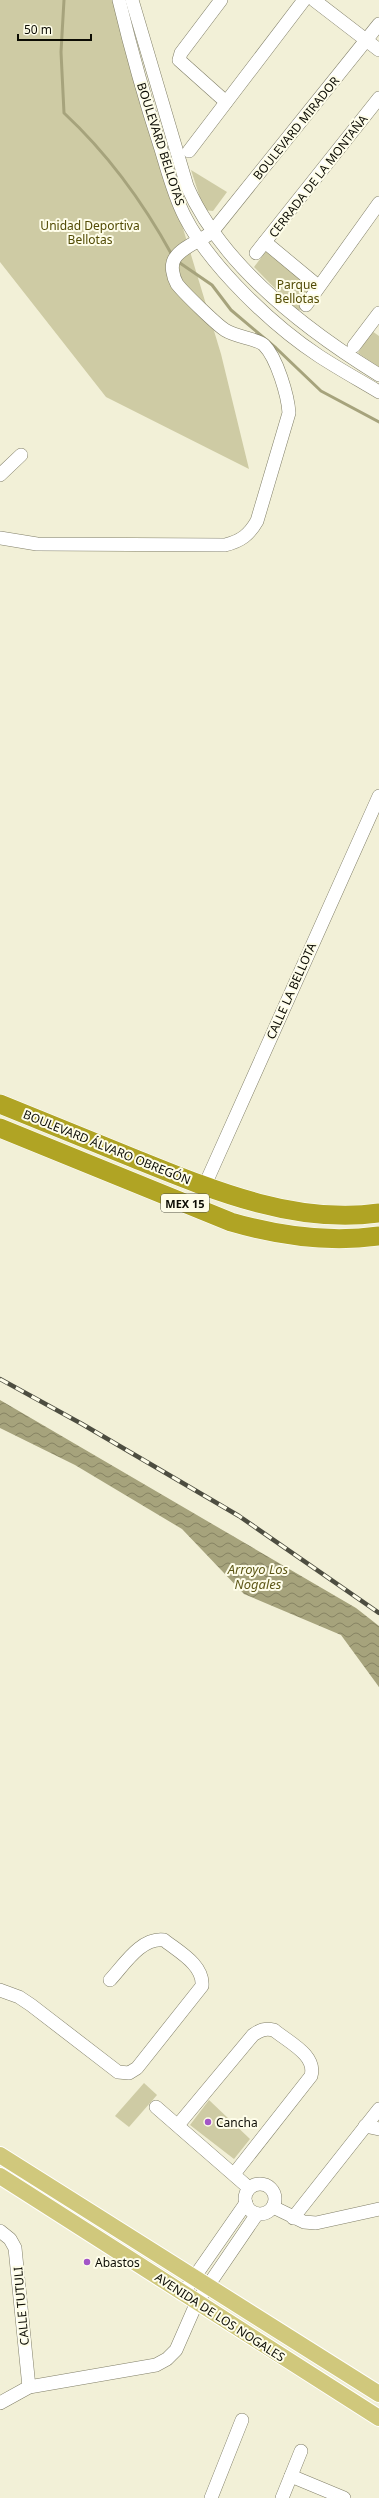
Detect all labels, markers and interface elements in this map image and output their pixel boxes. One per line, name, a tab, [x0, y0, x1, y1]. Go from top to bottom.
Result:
scale bar	[18, 16, 91, 42]
text: 50 m	[24, 21, 52, 38]
street label: BOULEVARD MIRADOR	[249, 72, 343, 183]
street label: BOULEVARD BELLOTAS	[133, 80, 189, 208]
street label: CERRADA DE LA MONTAÑA	[265, 111, 372, 241]
park label: Unidad Deportiva Bellotas	[40, 217, 140, 248]
park label: Parque Bellotas	[275, 276, 320, 307]
street label: CALLE LA BELLOTA	[262, 940, 320, 1042]
street label: BOULEVARD ÁLVARO OBREGÓN	[21, 1106, 193, 1188]
road number: MEX 15	[161, 1194, 209, 1212]
water label: Arroyo Los Nogales	[227, 1560, 289, 1593]
place label: Cancha	[216, 2114, 258, 2131]
marker: Cancha	[203, 2117, 213, 2127]
place label: Abastos	[95, 2254, 140, 2271]
marker: Abastos	[82, 2257, 92, 2267]
street label: CALLE TUTULI	[9, 2266, 33, 2346]
street label: AVENIDA DE LOS NOGALES	[152, 2269, 289, 2366]

